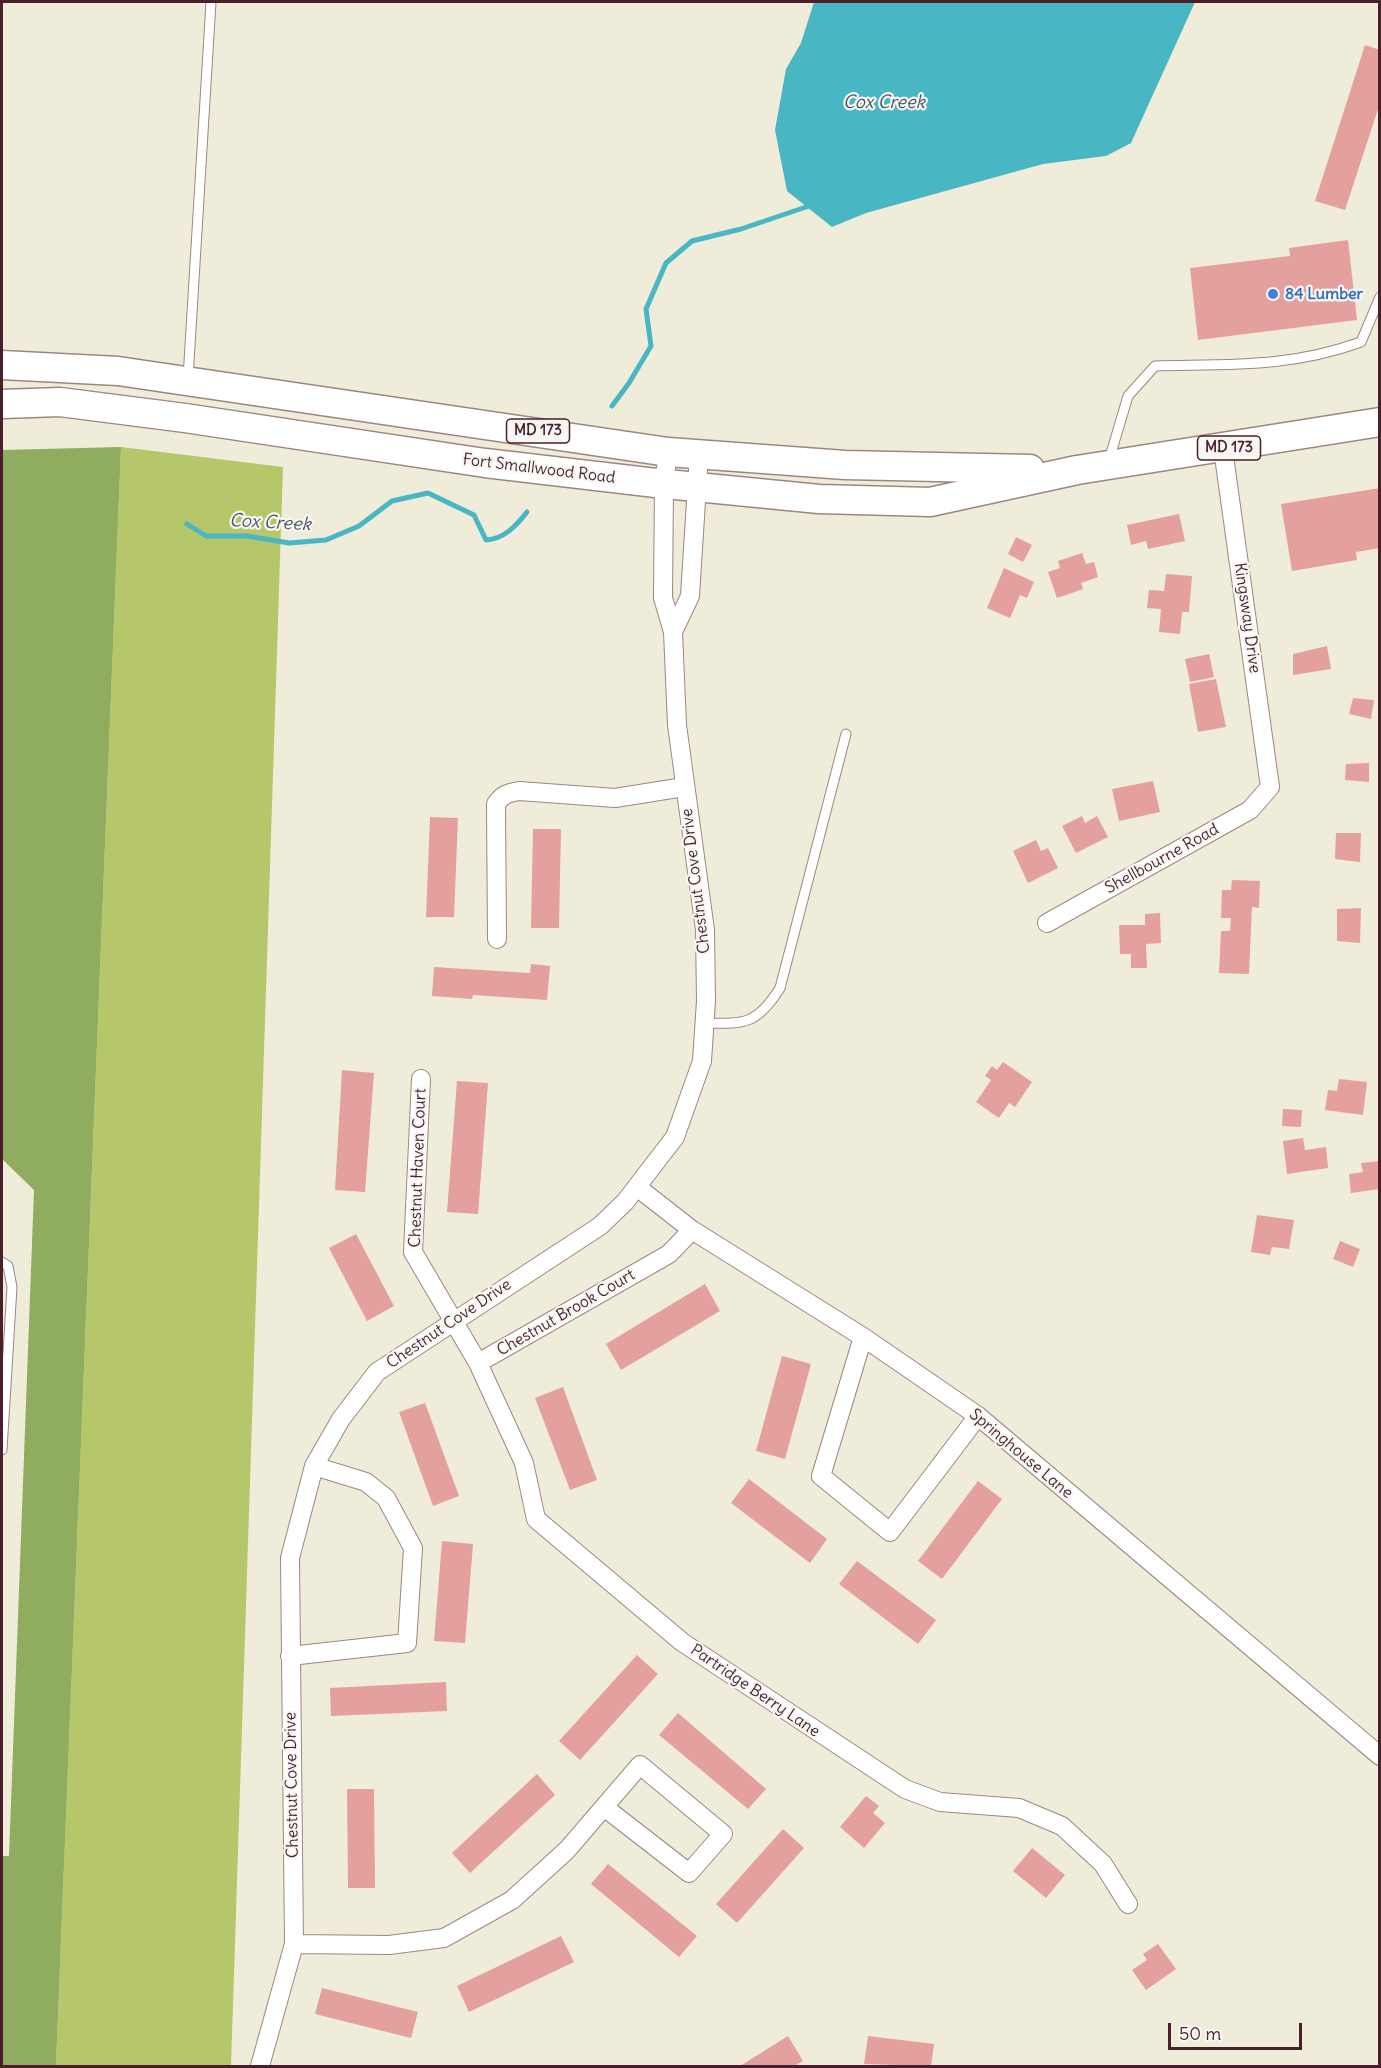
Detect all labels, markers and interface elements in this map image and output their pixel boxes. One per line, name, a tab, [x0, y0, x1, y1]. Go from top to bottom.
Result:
water label: Cox Creek	[843, 92, 925, 114]
place label: 84 Lumber	[1285, 284, 1363, 304]
marker: 84 Lumber	[1266, 287, 1280, 301]
road number: MD 173	[506, 419, 570, 443]
road number: MD 173	[1198, 436, 1260, 460]
street label: Fort Smallwood Road	[462, 450, 616, 488]
water label: Cox Creek	[229, 510, 311, 536]
street label: Kingsway Drive	[1230, 562, 1264, 674]
street label: Chestnut Cove Drive	[678, 807, 714, 955]
street label: Shellbourne Road	[1102, 820, 1222, 898]
street label: Chestnut Haven Court	[406, 1088, 430, 1248]
street label: Chestnut Brook Court	[494, 1266, 638, 1360]
street label: Chestnut Cove Drive	[383, 1275, 515, 1373]
street label: Springhouse Lane	[965, 1405, 1077, 1503]
street label: Partridge Berry Lane	[687, 1641, 823, 1741]
street label: Chestnut Cove Drive	[281, 1712, 303, 1858]
scale bar	[1171, 2011, 1304, 2049]
text: 50 m	[1179, 2022, 1221, 2045]

